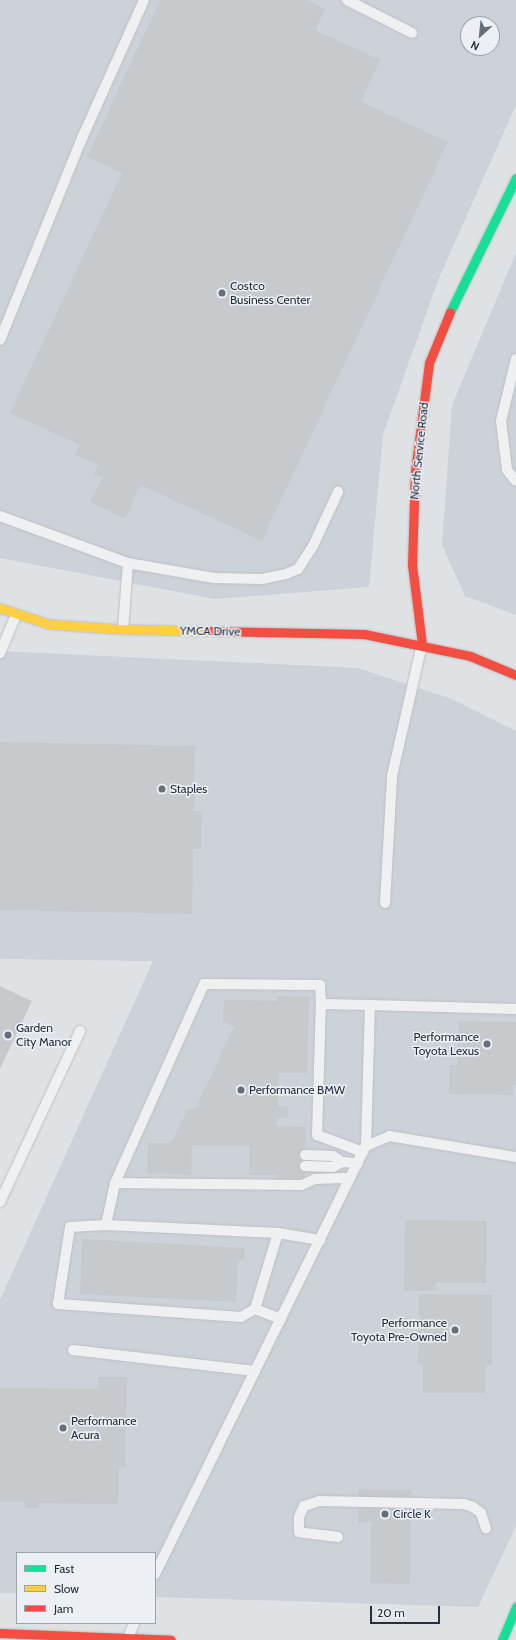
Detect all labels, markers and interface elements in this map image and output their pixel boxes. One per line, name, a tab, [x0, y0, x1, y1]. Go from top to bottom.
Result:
north arrow	[460, 16, 500, 56]
text: N	[468, 38, 482, 54]
place label: Costco Business Center	[230, 279, 310, 307]
marker: Costco Business Center	[217, 288, 227, 298]
street label: North Service Road	[407, 402, 431, 500]
street label: YMCA Drive	[180, 623, 240, 639]
place label: Staples	[170, 782, 207, 796]
marker: Staples	[157, 784, 167, 794]
place label: Garden City Manor	[16, 1021, 72, 1049]
marker: Garden City Manor	[3, 1030, 13, 1040]
place label: Performance Toyota Lexus	[413, 1030, 479, 1058]
marker: Performance Toyota Lexus	[482, 1039, 492, 1049]
place label: Performance BMW	[249, 1083, 345, 1097]
marker: Performance BMW	[236, 1085, 246, 1095]
place label: Performance Toyota Pre-Owned	[351, 1316, 447, 1344]
marker: Performance Toyota Pre-Owned	[450, 1325, 460, 1335]
place label: Performance Acura	[71, 1414, 136, 1442]
marker: Performance Acura	[58, 1423, 68, 1433]
place label: Circle K	[393, 1507, 431, 1521]
marker: Circle K	[380, 1509, 390, 1519]
legend	[16, 1552, 156, 1624]
text: Fast	[54, 1561, 74, 1576]
text: Slow	[54, 1581, 79, 1596]
scale bar	[372, 1598, 442, 1624]
text: Jam	[54, 1601, 73, 1616]
text: 20 m	[377, 1605, 405, 1620]

